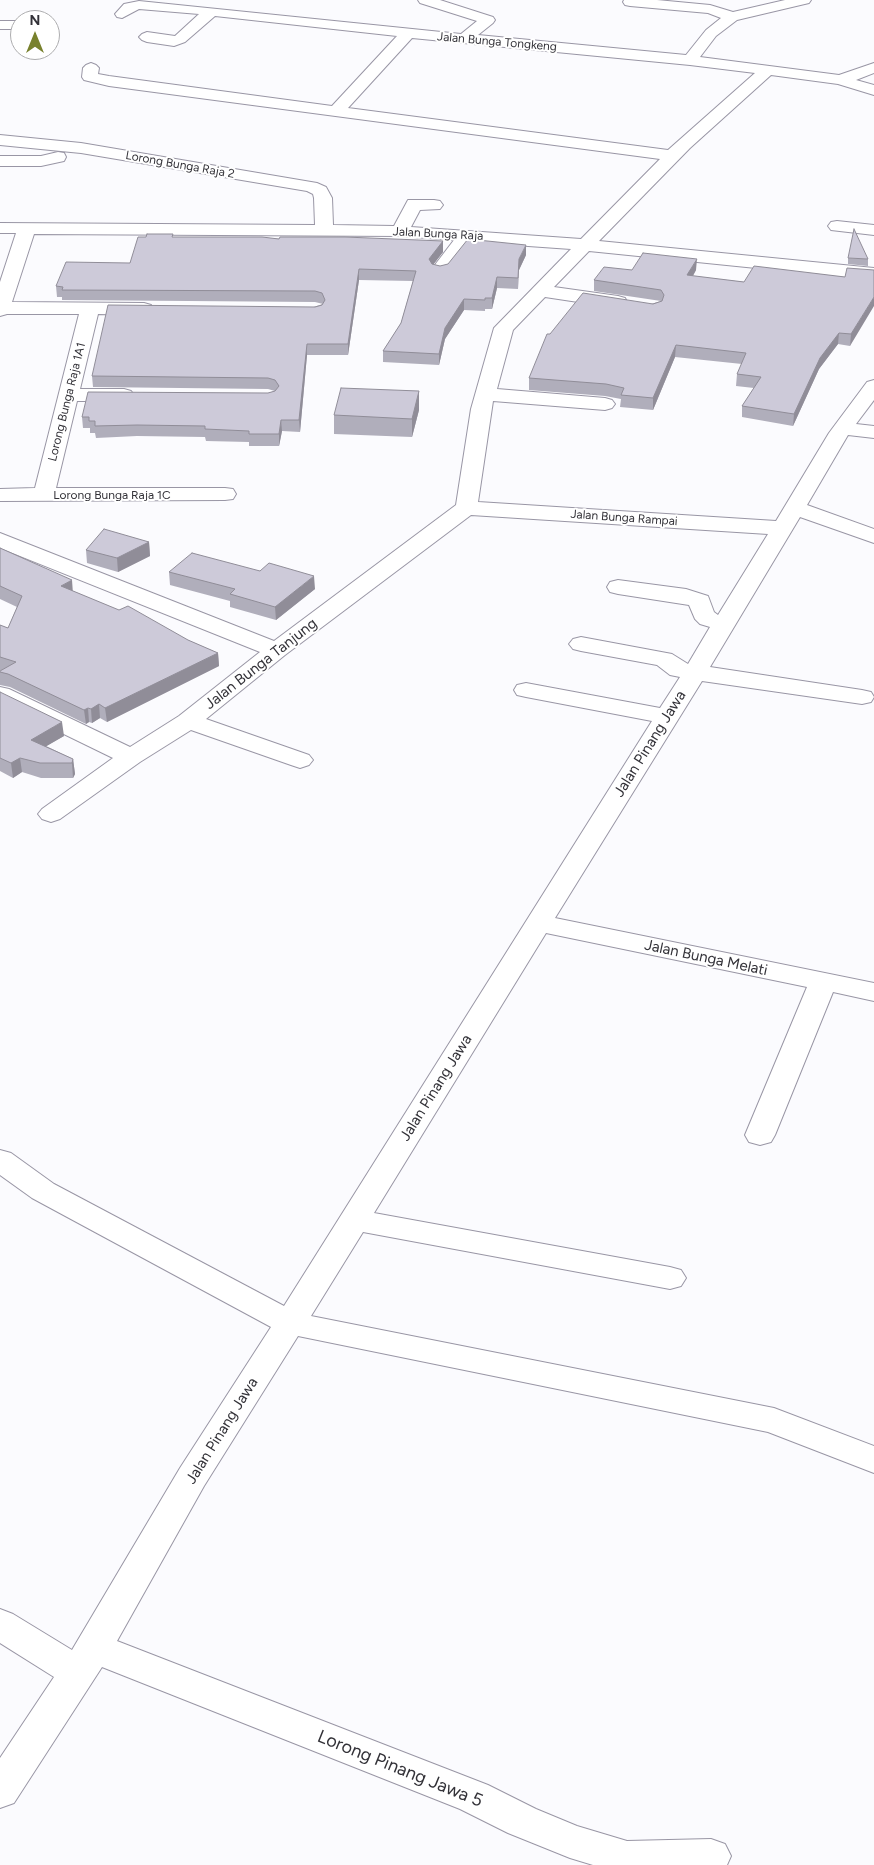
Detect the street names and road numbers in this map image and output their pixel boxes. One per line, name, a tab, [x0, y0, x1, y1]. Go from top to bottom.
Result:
street label: Jalan Bunga Tongkeng	[437, 30, 557, 54]
street label: Lorong Bunga Raja 2	[124, 148, 236, 182]
street label: Jalan Bunga Raja	[392, 224, 484, 244]
street label: Lorong Bunga Raja 1A1	[45, 341, 89, 463]
street label: Lorong Bunga Raja 1C	[53, 488, 171, 502]
street label: Jalan Bunga Rampai	[570, 507, 678, 529]
street label: Jalan Bunga Tanjung	[201, 615, 321, 713]
street label: Jalan Pinang Jawa	[610, 688, 690, 800]
street label: Jalan Bunga Melati	[643, 936, 769, 980]
street label: Jalan Pinang Jawa	[396, 1032, 476, 1144]
street label: Jalan Pinang Jawa	[182, 1375, 262, 1487]
street label: Lorong Pinang Jawa 5	[314, 1726, 486, 1812]

